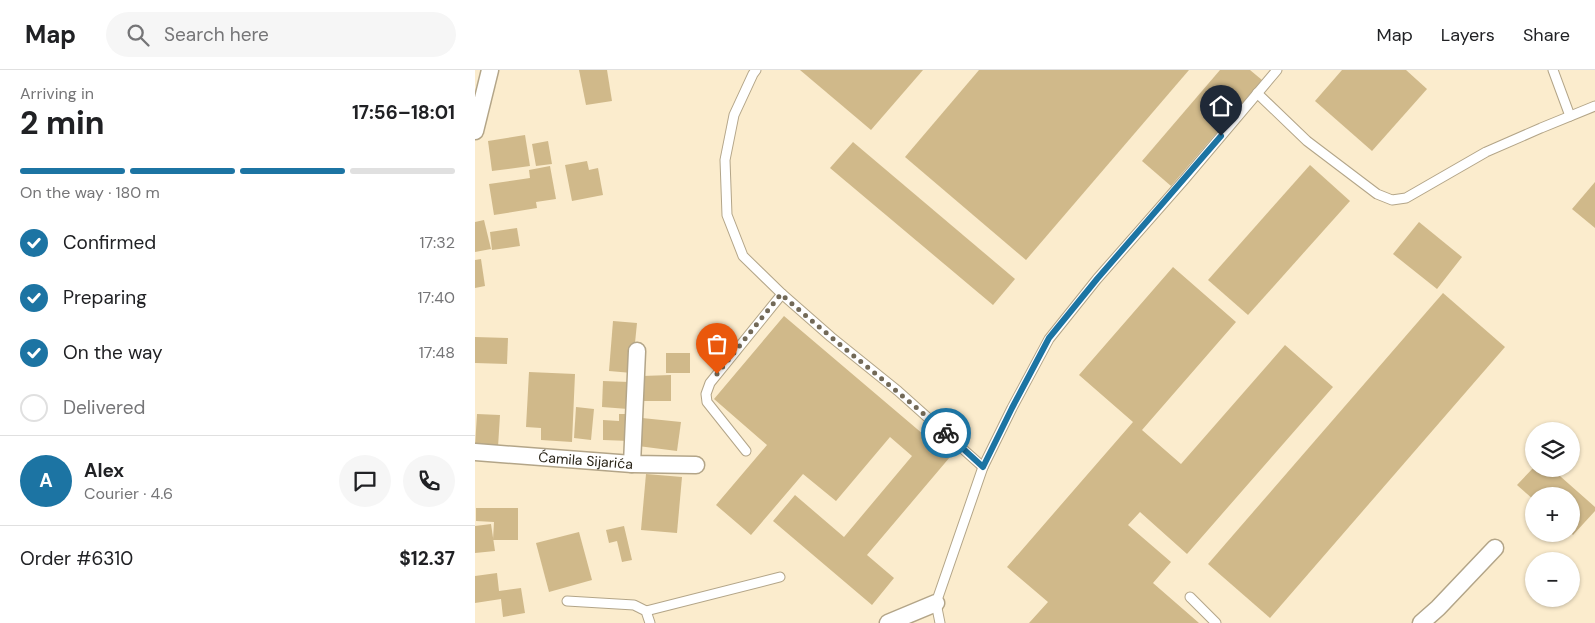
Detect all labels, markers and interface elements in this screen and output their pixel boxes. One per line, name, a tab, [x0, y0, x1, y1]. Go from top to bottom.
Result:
search box	[106, 12, 456, 57]
text: Map	[25, 19, 76, 50]
icon: search	[124, 21, 152, 49]
text: Search here	[164, 22, 269, 47]
text: Map	[1377, 23, 1413, 47]
text: Layers	[1441, 23, 1495, 47]
text: Share	[1523, 23, 1570, 47]
text: Arriving in	[20, 83, 94, 104]
pin	[1200, 85, 1242, 136]
icon: home	[1207, 92, 1235, 120]
text: 17:56–18:01	[352, 100, 455, 125]
text: 2 min	[20, 102, 105, 144]
text: On the way · 180 m	[20, 182, 160, 203]
icon: check	[20, 229, 48, 257]
text: Confirmed	[63, 230, 156, 255]
text: 17:32	[420, 232, 455, 253]
icon: check	[20, 284, 48, 312]
text: Preparing	[63, 285, 147, 310]
text: 17:40	[418, 287, 455, 308]
pin	[696, 323, 738, 374]
icon: bag	[703, 330, 731, 358]
icon: check	[20, 339, 48, 367]
text: On the way	[63, 340, 163, 365]
text: 17:48	[419, 342, 455, 363]
text: Delivered	[63, 395, 145, 420]
courier	[921, 408, 971, 458]
icon: bike	[932, 419, 960, 447]
map controls	[1525, 422, 1580, 607]
button: layers	[1525, 422, 1580, 477]
street label: Ćamila Sijarića	[538, 448, 634, 473]
button: chat	[339, 455, 391, 507]
button: phone	[403, 455, 455, 507]
text: Alex	[84, 458, 124, 483]
text: A	[39, 468, 53, 493]
text: Courier · 4.6	[84, 483, 173, 504]
button: +	[1525, 487, 1580, 542]
text: Order #6310	[20, 546, 133, 571]
text: $12.37	[399, 546, 455, 571]
button: −	[1525, 552, 1580, 607]

